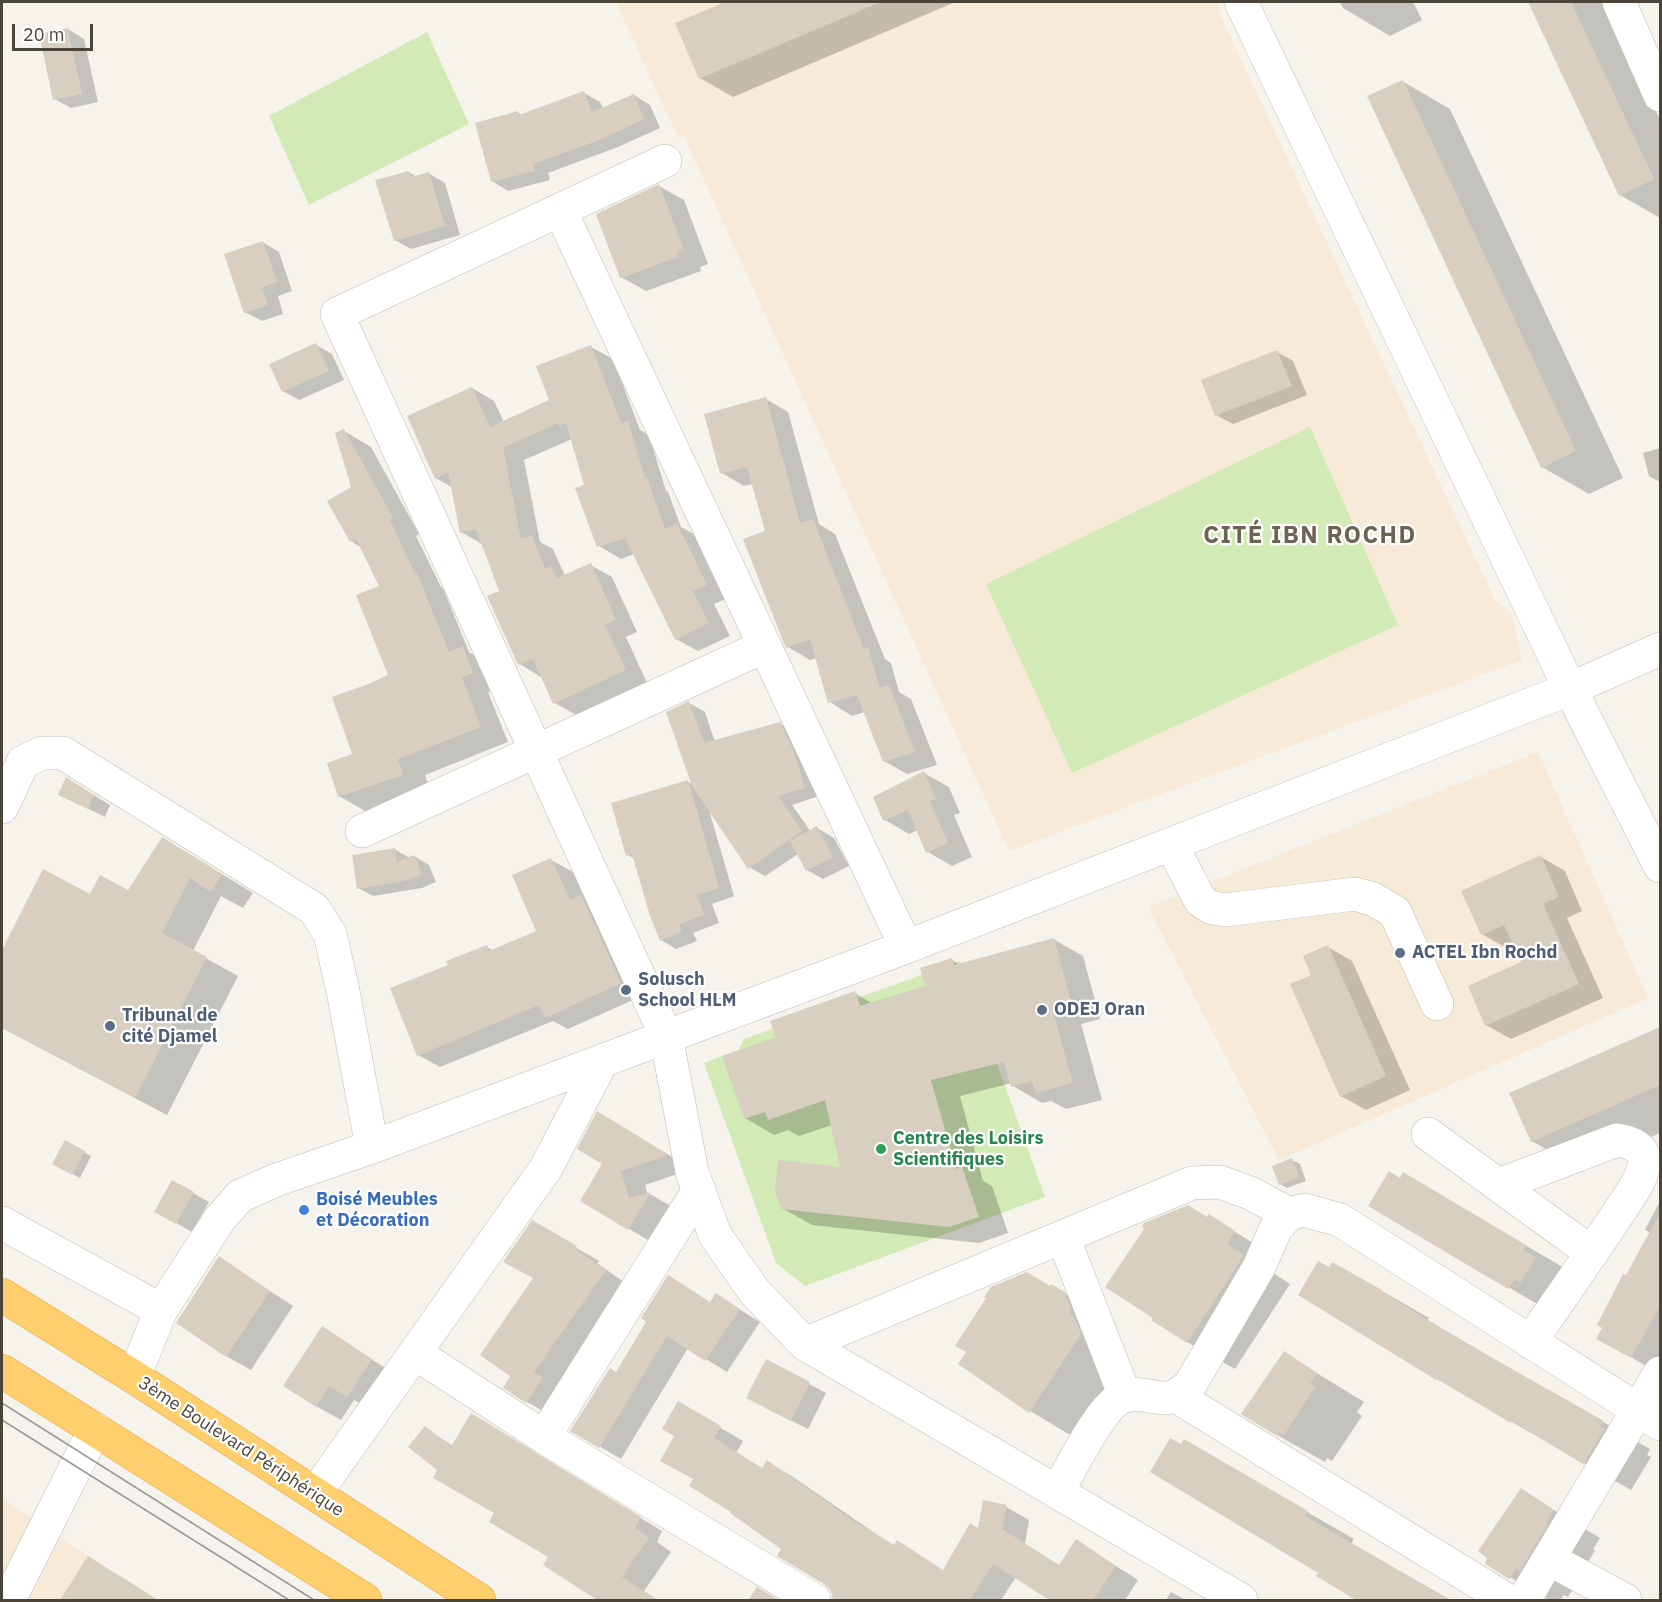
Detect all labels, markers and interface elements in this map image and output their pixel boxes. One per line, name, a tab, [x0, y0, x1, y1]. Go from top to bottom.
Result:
scale bar	[15, 12, 96, 50]
text: 20 m	[23, 23, 65, 46]
district label: CITÉ IBN ROCHD	[1203, 522, 1417, 550]
place label: ACTEL Ibn Rochd	[1412, 942, 1557, 964]
marker: ACTEL Ibn Rochd	[1393, 946, 1407, 960]
place label: Solusch School HLM	[638, 969, 737, 1012]
marker: Solusch School HLM	[619, 983, 633, 997]
place label: ODEJ Oran	[1054, 999, 1145, 1021]
marker: ODEJ Oran	[1035, 1003, 1049, 1017]
place label: Tribunal de cité Djamel	[122, 1005, 218, 1048]
marker: Tribunal de cité Djamel	[103, 1019, 117, 1033]
place label: Centre des Loisirs Scientifiques	[893, 1128, 1044, 1170]
marker: Centre des Loisirs Scientifiques	[874, 1142, 888, 1156]
place label: Boisé Meubles et Décoration	[316, 1189, 438, 1232]
marker: Boisé Meubles et Décoration	[297, 1203, 311, 1217]
street label: 3ème Boulevard Périphérique	[134, 1372, 348, 1522]

